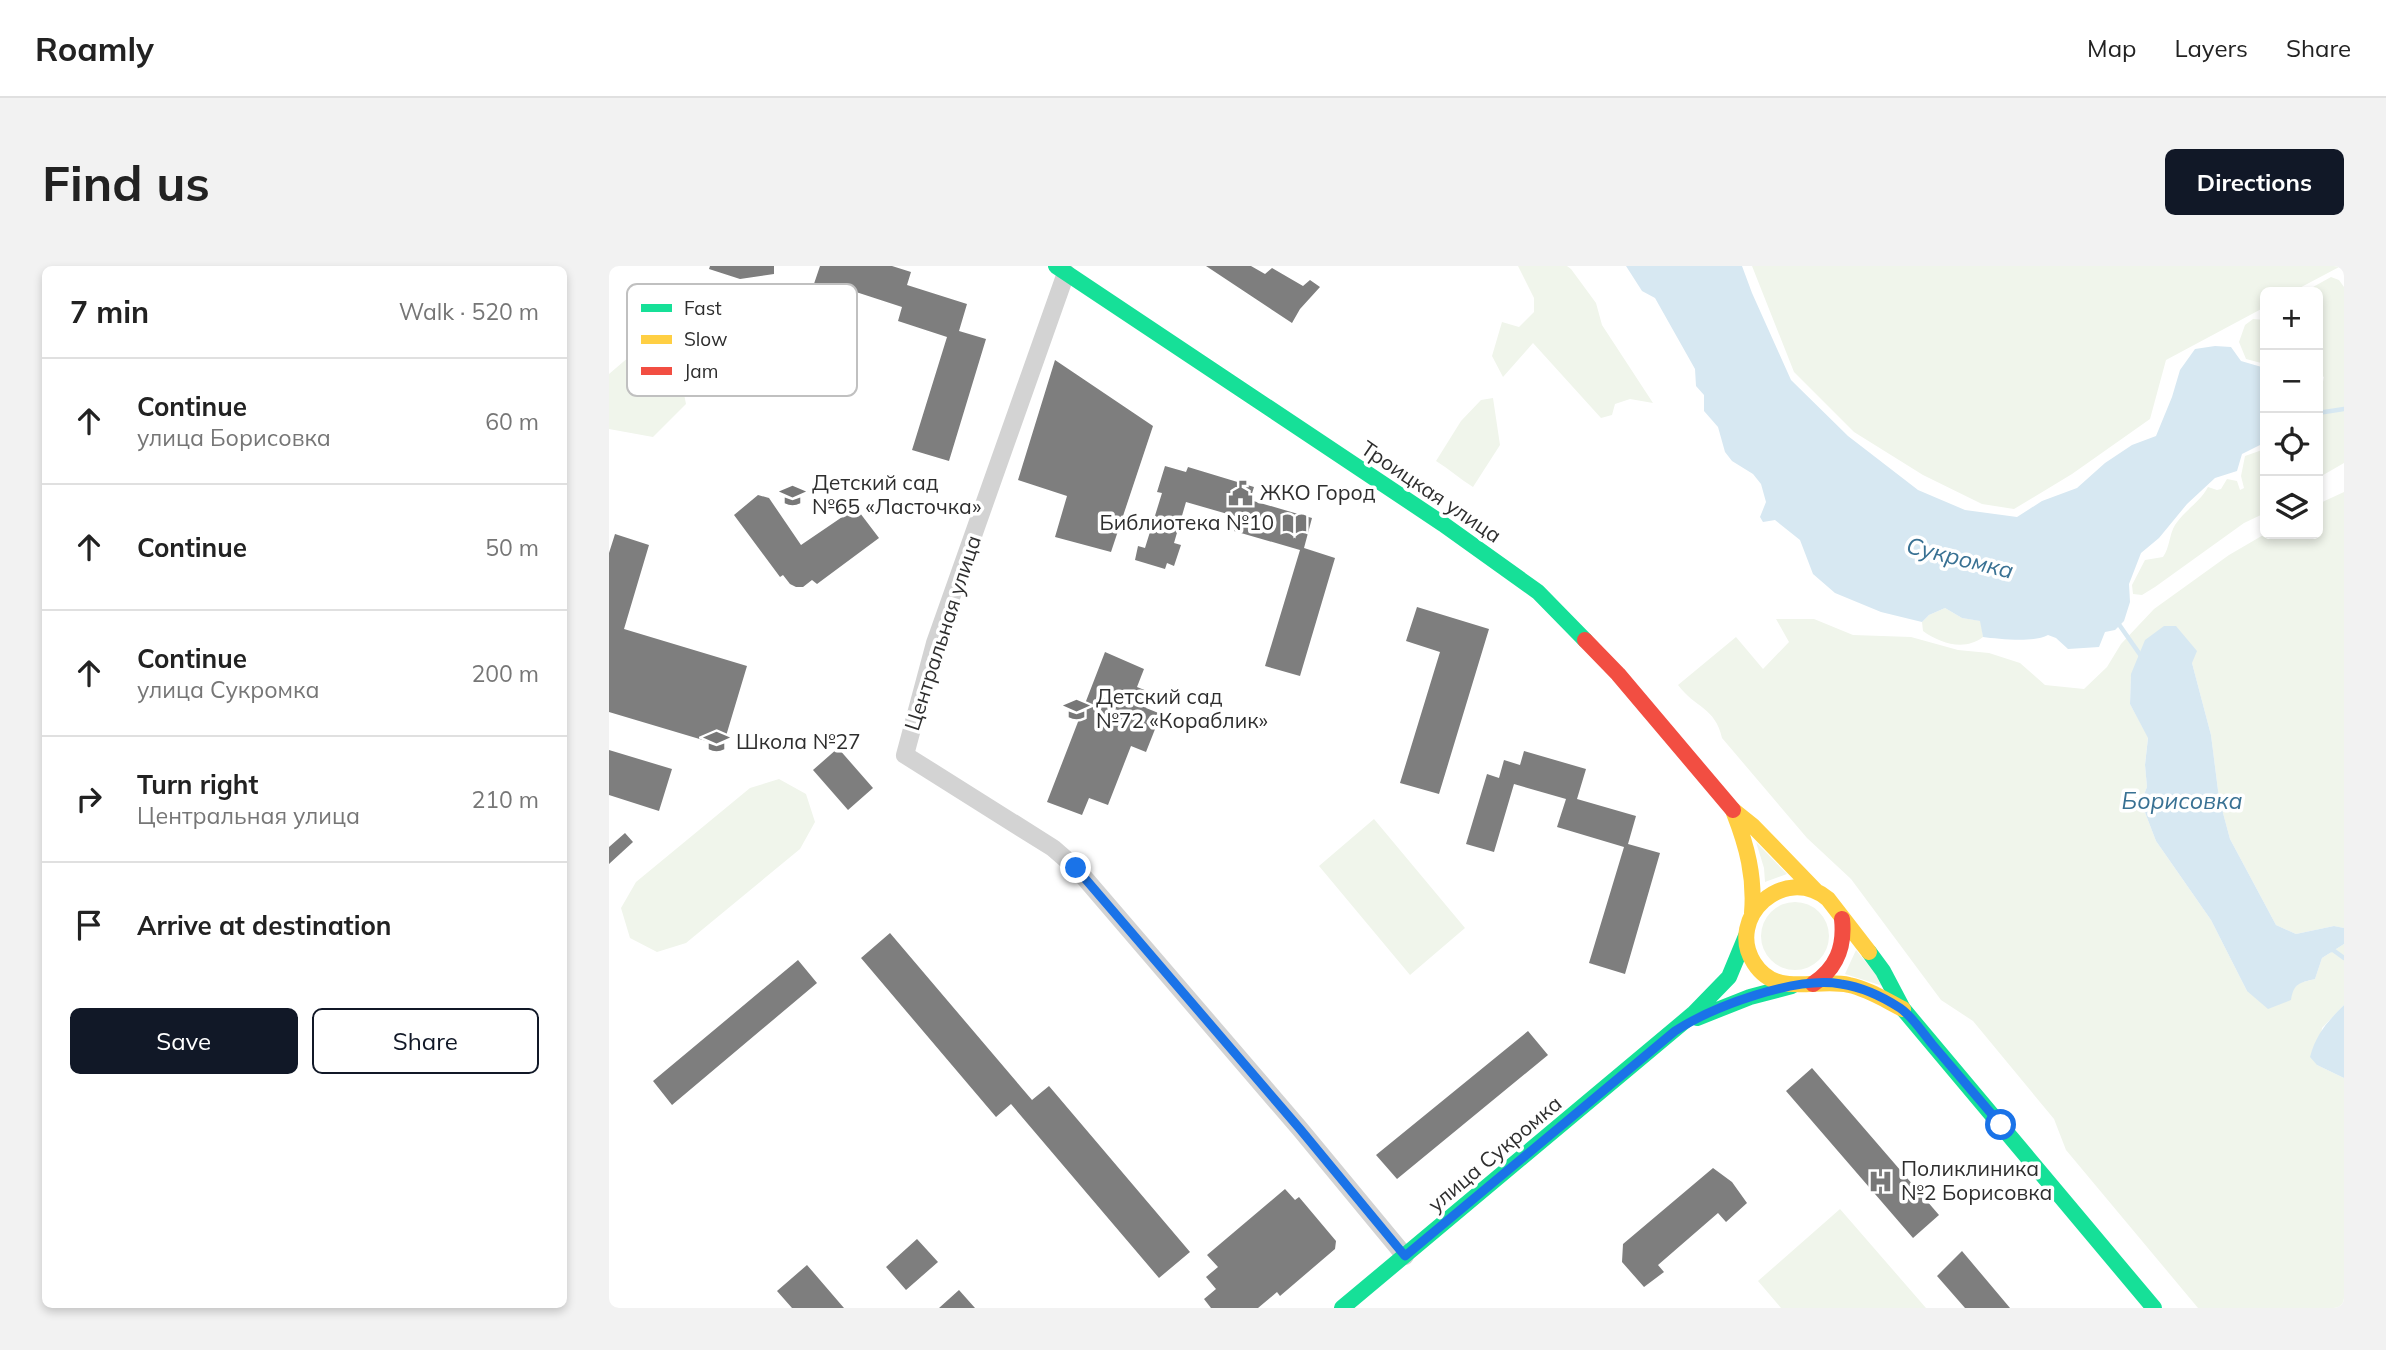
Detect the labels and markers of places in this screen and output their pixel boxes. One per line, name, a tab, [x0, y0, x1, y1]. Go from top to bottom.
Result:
place label: Детский сад №65 «Ласточка»	[812, 469, 981, 519]
public building icon: ЖКО Город	[1226, 479, 1254, 507]
place label: ЖКО Город	[1260, 479, 1376, 505]
school or university icon: Детский сад №65 «Ласточка»	[778, 481, 806, 509]
place label: Библиотека №10	[1100, 509, 1274, 535]
library icon: Библиотека №10	[1280, 509, 1308, 537]
place label: Детский сад №72 «Кораблик»	[1096, 683, 1268, 733]
school or university icon: Детский сад №72 «Кораблик»	[1062, 695, 1090, 723]
school or university icon: Школа №27	[702, 728, 730, 756]
place label: Школа №27	[736, 728, 861, 754]
place label: Поликлиника №2 Борисовка	[1901, 1155, 2052, 1205]
hospital icon: Поликлиника №2 Борисовка	[1867, 1167, 1895, 1195]

